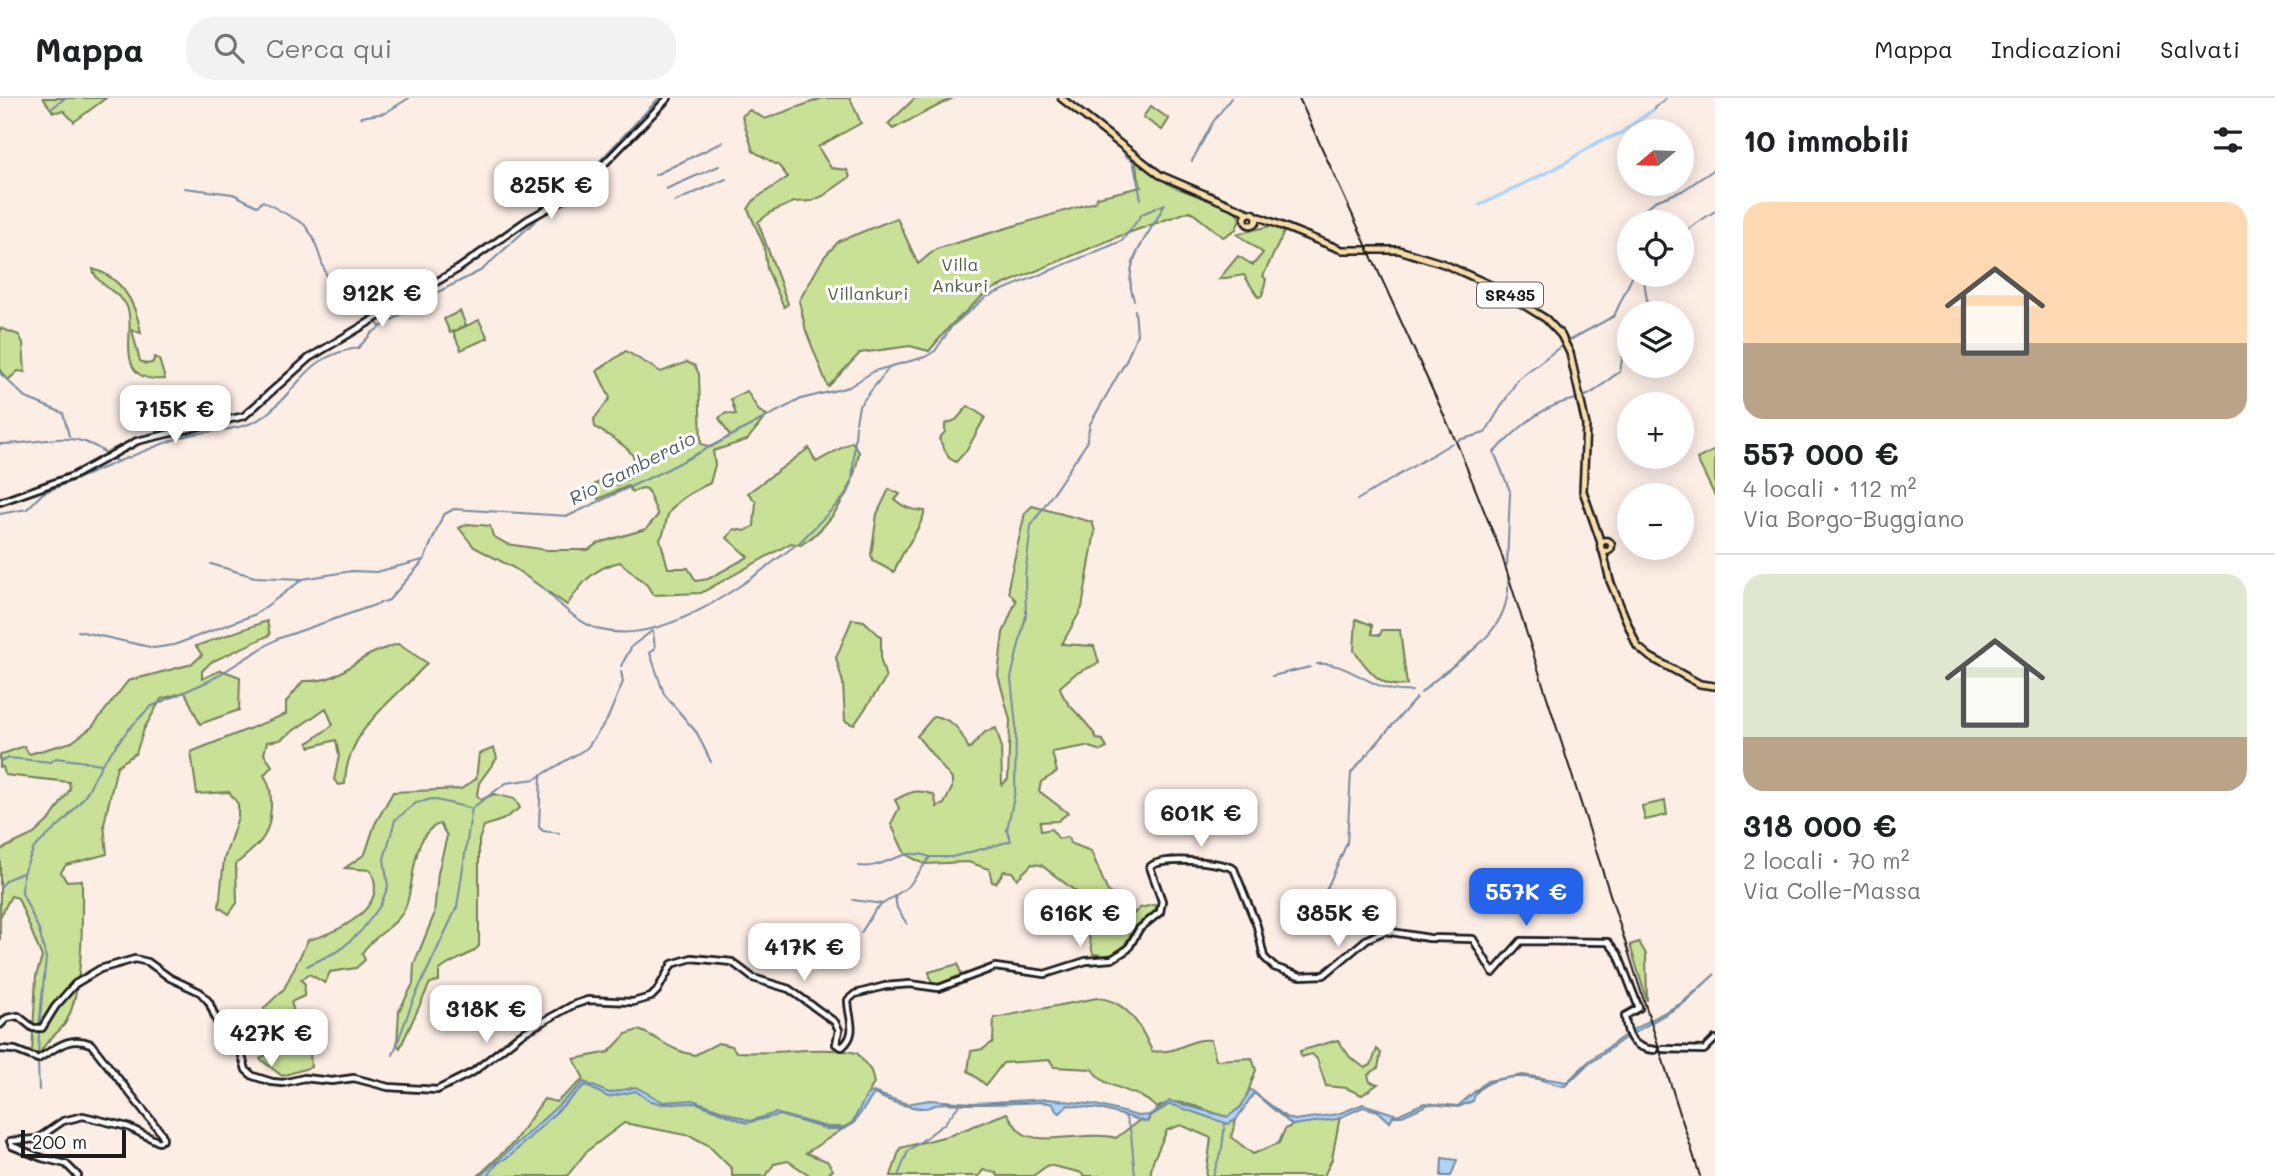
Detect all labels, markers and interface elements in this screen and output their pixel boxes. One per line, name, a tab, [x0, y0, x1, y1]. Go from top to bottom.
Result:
search box	[186, 17, 676, 80]
text: Mappa	[35, 27, 144, 70]
icon: search	[210, 29, 248, 67]
text: Cerca qui	[266, 31, 392, 65]
text: Mappa	[1874, 33, 1953, 64]
text: Indicazioni	[1991, 33, 2122, 64]
text: Salvati	[2160, 33, 2240, 64]
north arrow	[1617, 119, 1694, 196]
map controls	[1617, 119, 1694, 560]
text: 10 immobili	[1743, 120, 1910, 160]
icon: filters	[2209, 121, 2247, 159]
pin: 825K €	[494, 162, 608, 221]
text: 825K €	[510, 169, 592, 199]
button: locate	[1617, 210, 1694, 287]
icon: home	[1932, 248, 2058, 374]
park label: Villa Ankuri	[932, 252, 988, 297]
pin: 912K €	[325, 270, 439, 329]
text: 912K €	[343, 277, 421, 307]
park label: Villankuri	[827, 281, 909, 305]
road number: SR435	[1477, 282, 1543, 308]
button: layers	[1617, 301, 1694, 378]
pin: 715K €	[118, 386, 232, 445]
button: +	[1617, 392, 1694, 469]
text: 715K €	[136, 393, 214, 423]
water label: Rio Gamberaio	[564, 425, 699, 510]
text: 557 000 €	[1743, 433, 1899, 473]
text: 4 locali · 112 m²	[1743, 473, 1916, 503]
button: −	[1617, 483, 1694, 560]
text: Via Borgo-Buggiano	[1743, 503, 1964, 533]
icon: home	[1932, 620, 2058, 746]
pin: 601K €	[1144, 790, 1258, 849]
text: 601K €	[1161, 797, 1241, 827]
text: 318 000 €	[1743, 805, 1897, 845]
text: 2 locali · 70 m²	[1743, 845, 1909, 875]
pin: 557K €	[1469, 868, 1583, 928]
text: Via Colle-Massa	[1743, 875, 1921, 905]
text: 557K €	[1485, 876, 1567, 906]
pin: 616K €	[1023, 890, 1137, 949]
pin: 385K €	[1281, 890, 1395, 949]
text: 616K €	[1040, 897, 1120, 927]
text: 385K €	[1296, 897, 1380, 927]
pin: 417K €	[747, 924, 861, 983]
text: 417K €	[764, 931, 844, 961]
pin: 318K €	[429, 986, 543, 1045]
text: 318K €	[446, 993, 526, 1023]
pin: 427K €	[214, 1010, 328, 1069]
text: 427K €	[230, 1017, 312, 1047]
scale bar	[21, 1127, 126, 1159]
text: 200 m	[32, 1129, 87, 1154]

